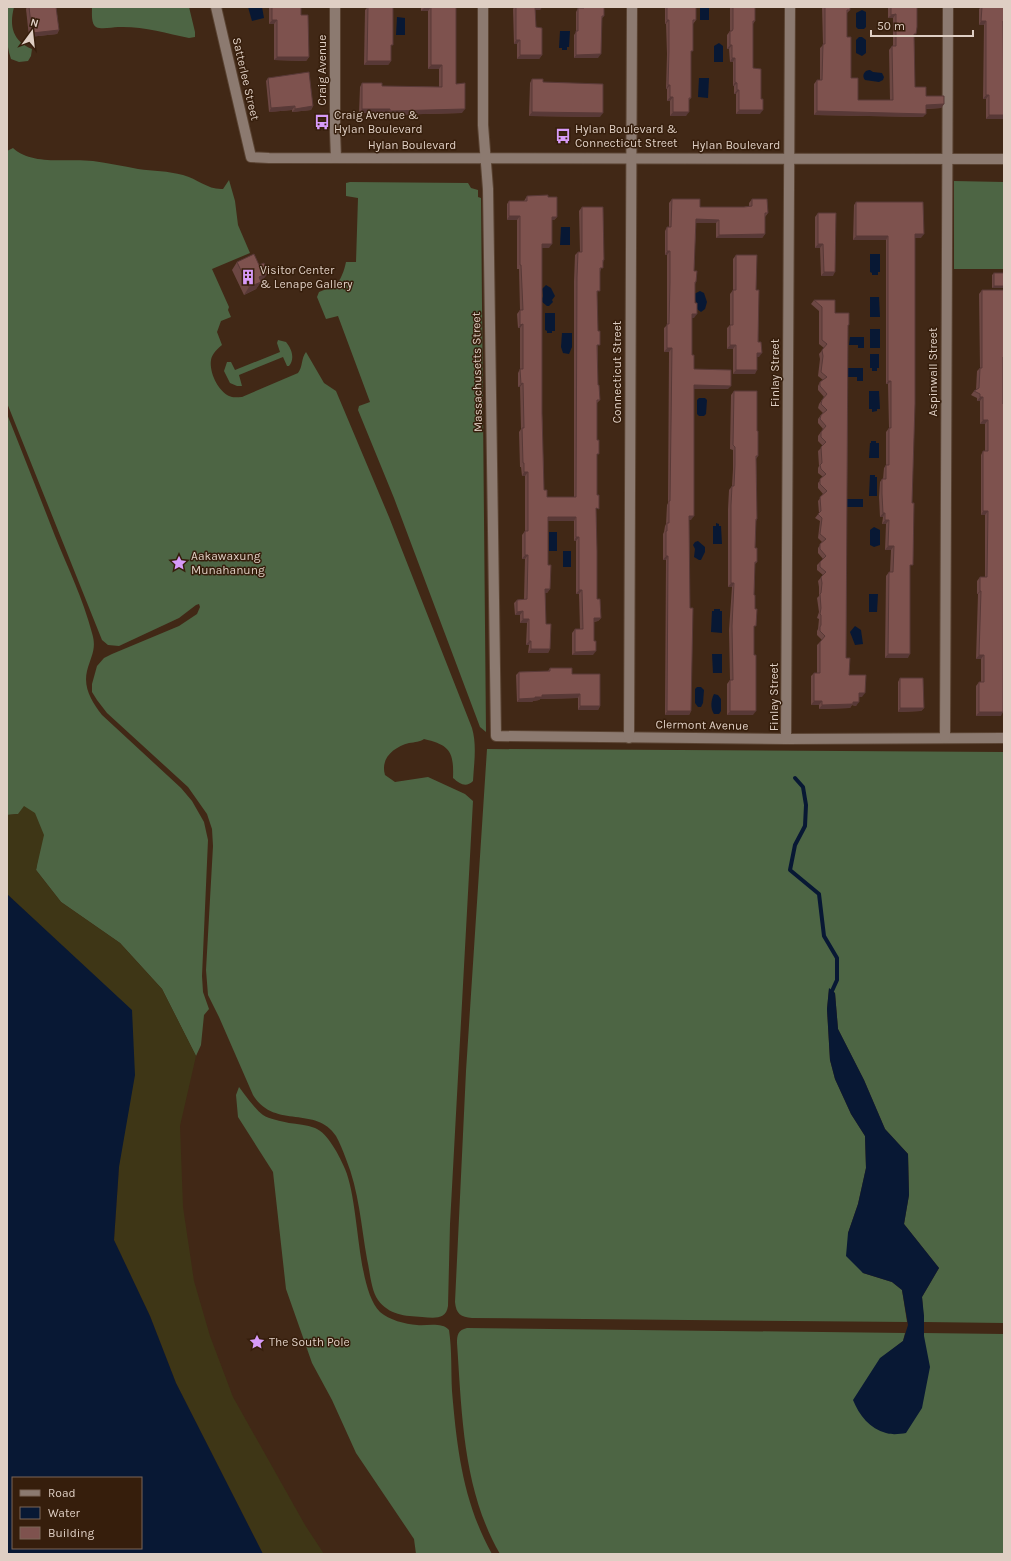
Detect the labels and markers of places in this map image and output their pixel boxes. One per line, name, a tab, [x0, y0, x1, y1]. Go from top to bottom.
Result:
place label: Craig Avenue & Hylan Boulevard	[334, 108, 423, 136]
bus stop icon: Craig Avenue & Hylan Boulevard	[313, 113, 331, 131]
place label: Hylan Boulevard & Connecticut Street	[575, 122, 678, 150]
bus stop icon: Hylan Boulevard & Connecticut Street	[554, 127, 572, 145]
place label: Visitor Center & Lenape Gallery	[260, 263, 353, 291]
building icon: Visitor Center & Lenape Gallery	[239, 268, 257, 286]
place label: Aakawaxung Munahanung	[191, 549, 265, 577]
place icon: Aakawaxung Munahanung	[170, 554, 188, 572]
place icon: The South Pole	[248, 1333, 266, 1351]
place label: The South Pole	[269, 1335, 350, 1349]

